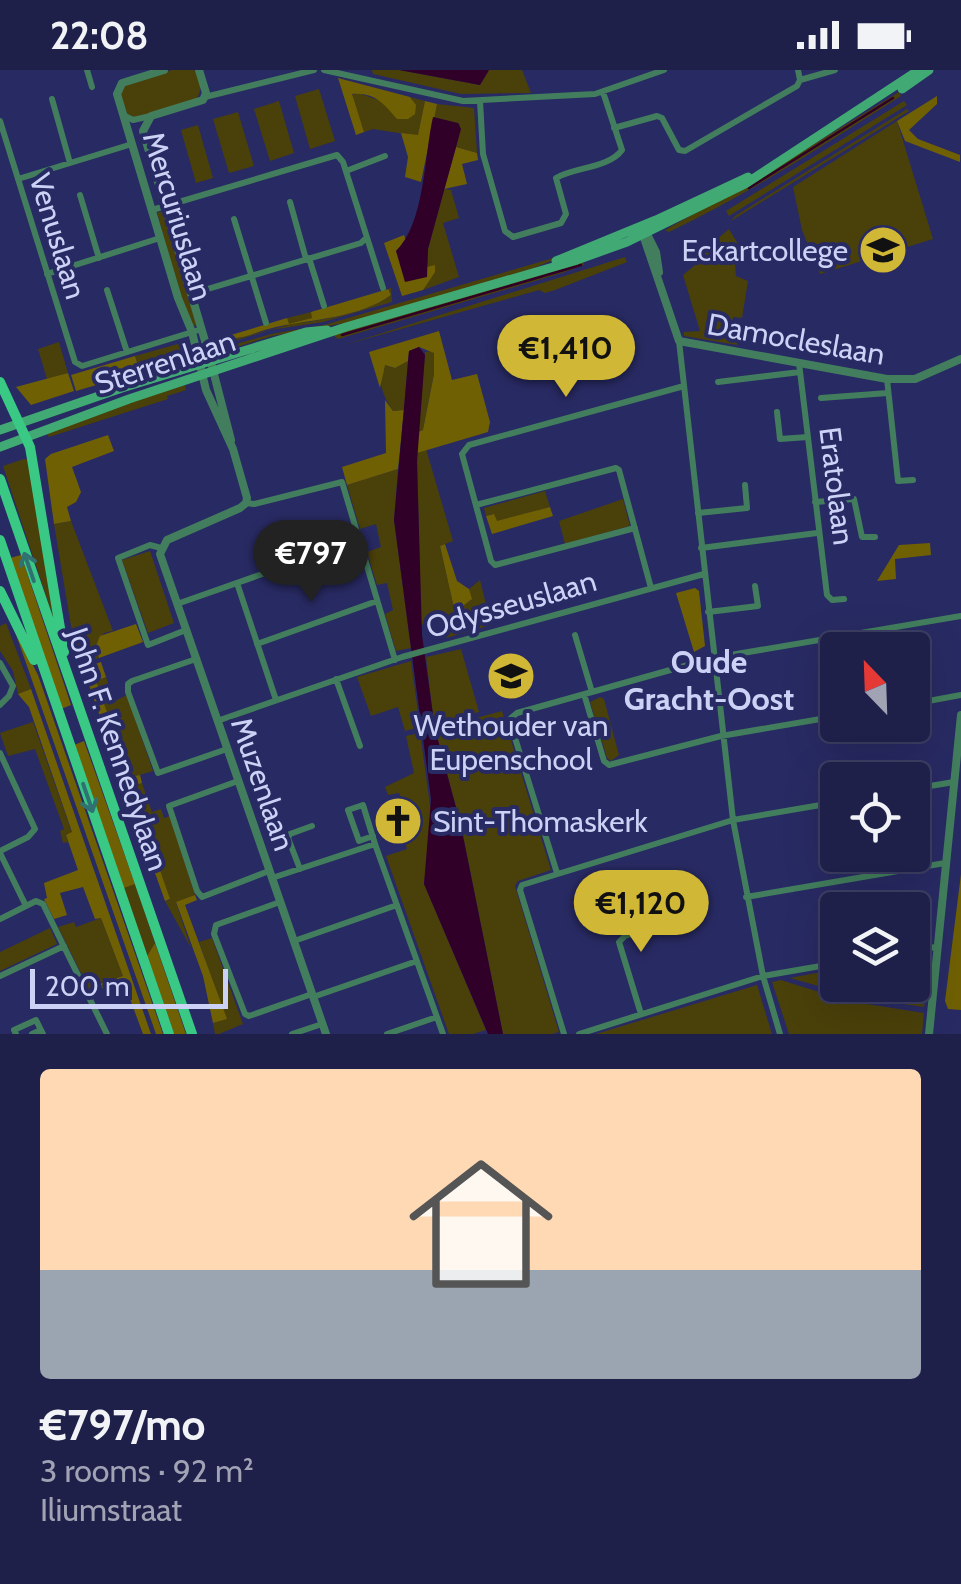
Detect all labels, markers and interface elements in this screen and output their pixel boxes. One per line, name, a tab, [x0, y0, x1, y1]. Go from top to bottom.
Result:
text: 22:08	[50, 12, 148, 59]
street label: Mercuriuslaan	[135, 127, 221, 305]
street label: Venuslaan	[21, 169, 95, 303]
school or university icon: Eckartcollege	[857, 224, 909, 276]
place label: Eckartcollege	[681, 232, 848, 269]
street label: Damocleslaan	[704, 305, 888, 373]
pin: €1,410	[485, 315, 647, 400]
street label: Sterrenlaan	[90, 322, 240, 402]
text: €1,410	[519, 328, 613, 367]
street label: Eratolaan	[811, 425, 863, 547]
pin: €797	[252, 520, 370, 605]
text: €797	[275, 533, 347, 572]
one-way arrow	[19, 552, 37, 583]
street label: Odysseuslaan	[422, 562, 600, 646]
street label: John F. Kennedylaan	[59, 622, 177, 875]
north arrow	[820, 632, 930, 742]
map controls	[820, 632, 930, 1002]
district label: Oude Gracht-Oost	[624, 642, 794, 718]
school or university icon: Wethouder van Eupenschool	[485, 650, 537, 702]
place label: Wethouder van Eupenschool	[413, 707, 609, 778]
street label: Muzenlaan	[223, 713, 303, 855]
button: locate	[820, 762, 930, 872]
one-way arrow	[80, 781, 98, 813]
church icon: Sint-Thomaskerk	[372, 795, 424, 847]
place label: Sint-Thomaskerk	[433, 803, 648, 840]
pin: €1,120	[560, 870, 722, 955]
text: €1,120	[596, 883, 686, 922]
button: layers	[820, 892, 930, 1002]
scale bar	[30, 964, 228, 1008]
text: 200 m	[45, 969, 130, 1003]
icon: home	[391, 1134, 571, 1314]
text: €797/mo	[40, 1399, 206, 1451]
text: 3 rooms · 92 m²	[40, 1451, 254, 1490]
text: Iliumstraat	[40, 1490, 182, 1529]

